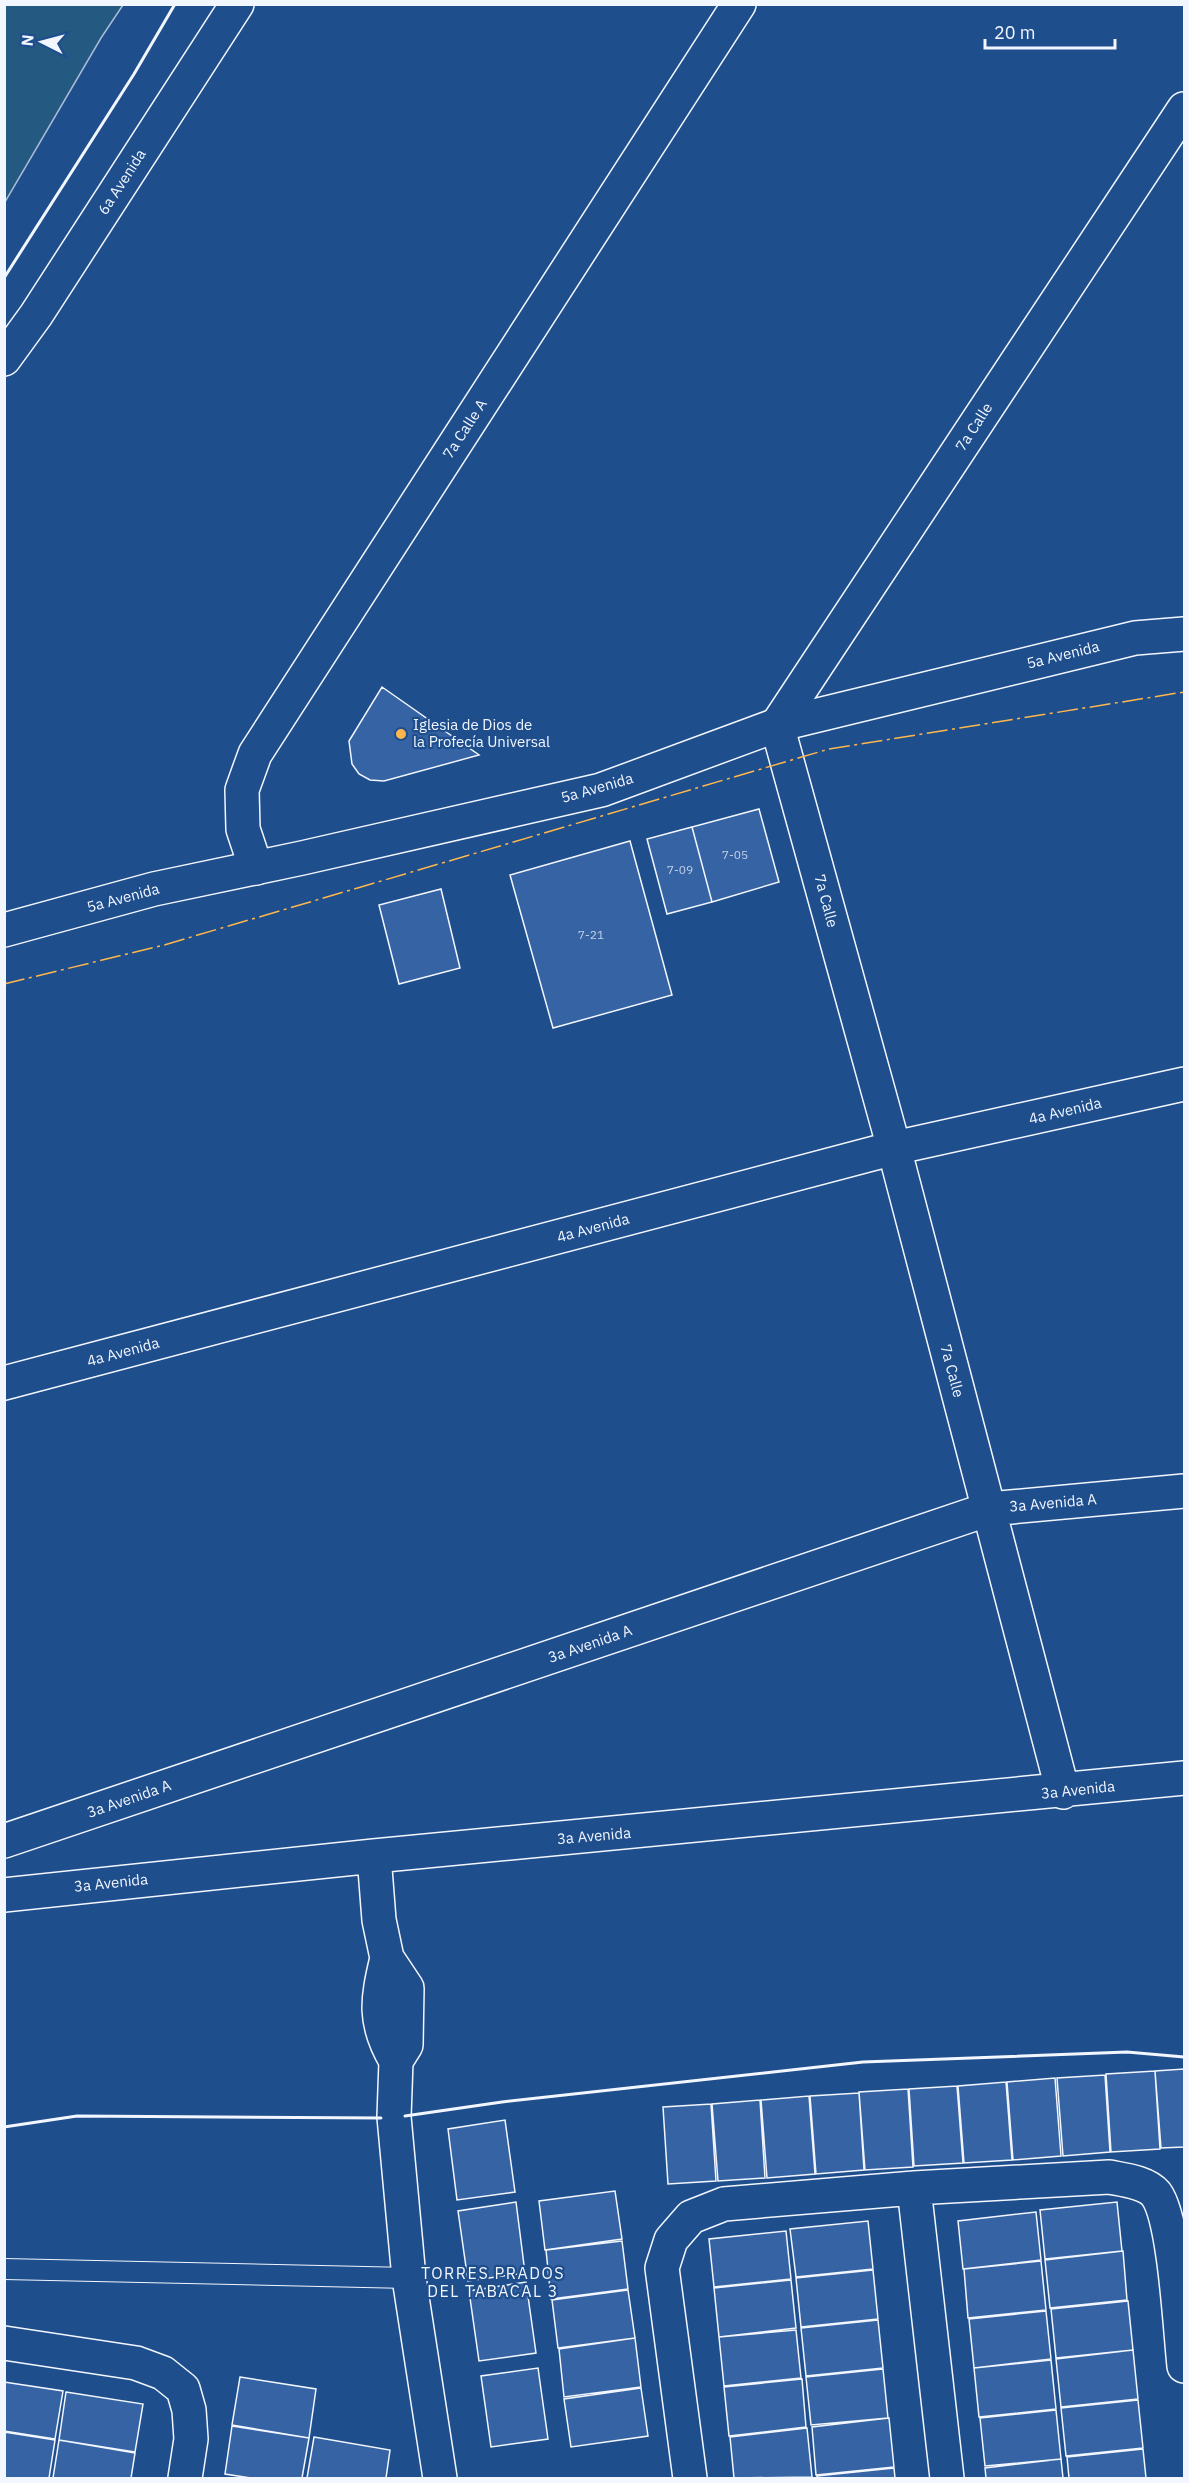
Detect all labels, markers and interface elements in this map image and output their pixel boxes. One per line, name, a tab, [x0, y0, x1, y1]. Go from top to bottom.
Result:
north arrow	[12, 12, 72, 72]
scale bar	[985, 12, 1116, 50]
text: 20 m	[994, 21, 1036, 44]
text: N	[17, 34, 38, 47]
street label: 6a Avenida	[93, 145, 150, 218]
street label: 7a Calle A	[438, 395, 491, 462]
street label: 7a Calle	[951, 399, 996, 455]
street label: 5a Avenida	[1025, 636, 1101, 673]
place label: Iglesia de Dios de la Profecía Universal	[413, 715, 550, 751]
marker: Iglesia de Dios de la Profecía Universal	[394, 727, 408, 741]
street label: 5a Avenida	[559, 768, 635, 807]
house number: 7-05	[722, 847, 748, 862]
house number: 7-09	[667, 862, 693, 877]
street label: 7a Calle	[810, 872, 843, 930]
street label: 5a Avenida	[85, 879, 161, 916]
house number: 7-21	[578, 927, 604, 942]
street label: 4a Avenida	[1027, 1093, 1103, 1128]
street label: 4a Avenida	[555, 1209, 631, 1246]
street label: 4a Avenida	[85, 1333, 161, 1370]
street label: 7a Calle	[936, 1342, 969, 1400]
street label: 3a Avenida A	[1009, 1489, 1098, 1516]
street label: 3a Avenida A	[545, 1620, 635, 1667]
street label: 3a Avenida A	[84, 1775, 174, 1822]
street label: 3a Avenida	[1040, 1776, 1116, 1803]
street label: 3a Avenida	[556, 1823, 632, 1848]
street label: 3a Avenida	[73, 1869, 149, 1896]
district label: TORRES PRADOS DEL TABACAL 3	[421, 2263, 565, 2301]

